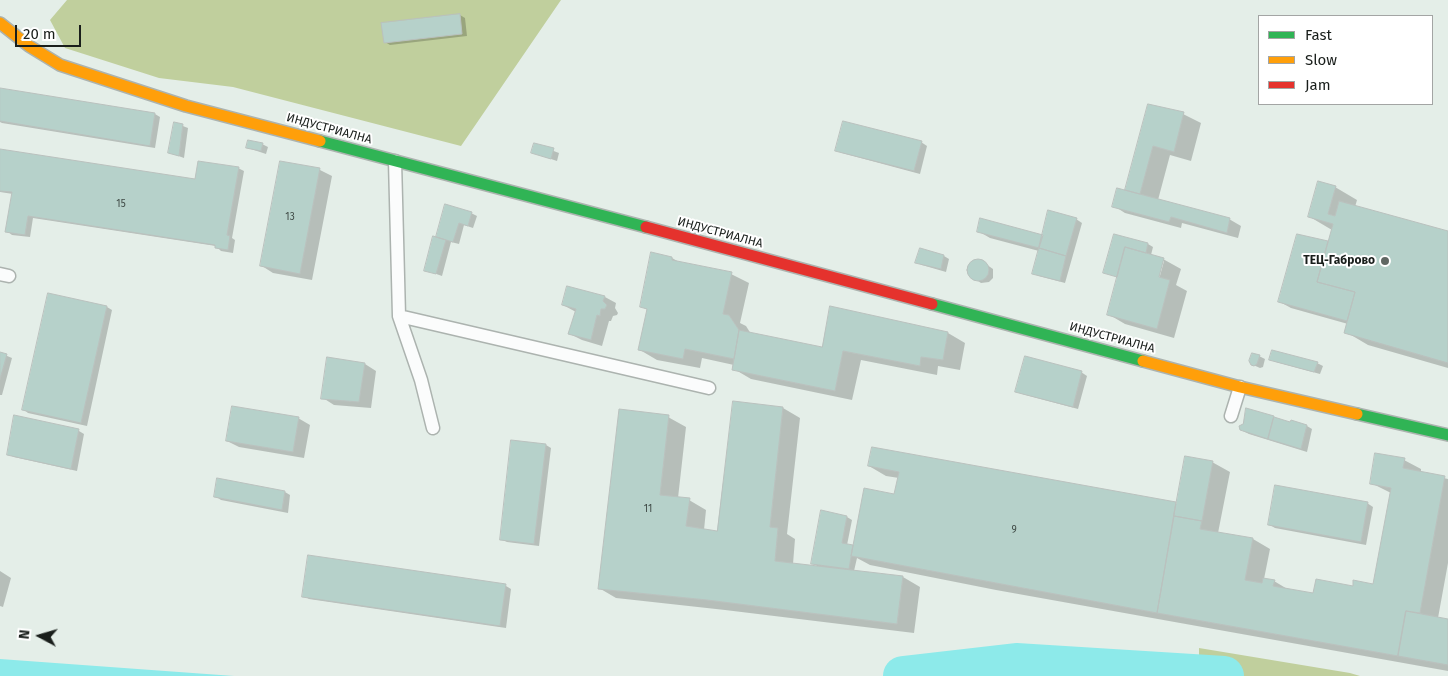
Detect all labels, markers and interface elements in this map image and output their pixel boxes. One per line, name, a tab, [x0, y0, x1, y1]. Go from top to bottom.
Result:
scale bar	[18, 15, 84, 47]
legend	[1258, 15, 1433, 105]
text: 20 m	[23, 25, 56, 43]
text: Fast	[1305, 26, 1332, 44]
text: Slow	[1305, 51, 1337, 69]
text: Jam	[1305, 76, 1331, 94]
street label: ИНДУСТРИАЛНА	[285, 111, 373, 147]
house number: 15	[116, 198, 126, 210]
house number: 13	[285, 211, 295, 223]
street label: ИНДУСТРИАЛНА	[676, 215, 764, 251]
place label: ТЕЦ-Габрово	[1303, 254, 1375, 268]
marker: ТЕЦ-Габрово	[1379, 255, 1391, 267]
street label: ИНДУСТРИАЛНА	[1068, 320, 1156, 356]
house number: 11	[644, 503, 652, 515]
house number: 9	[1011, 524, 1017, 536]
north arrow	[15, 611, 65, 661]
text: N	[16, 629, 34, 640]

